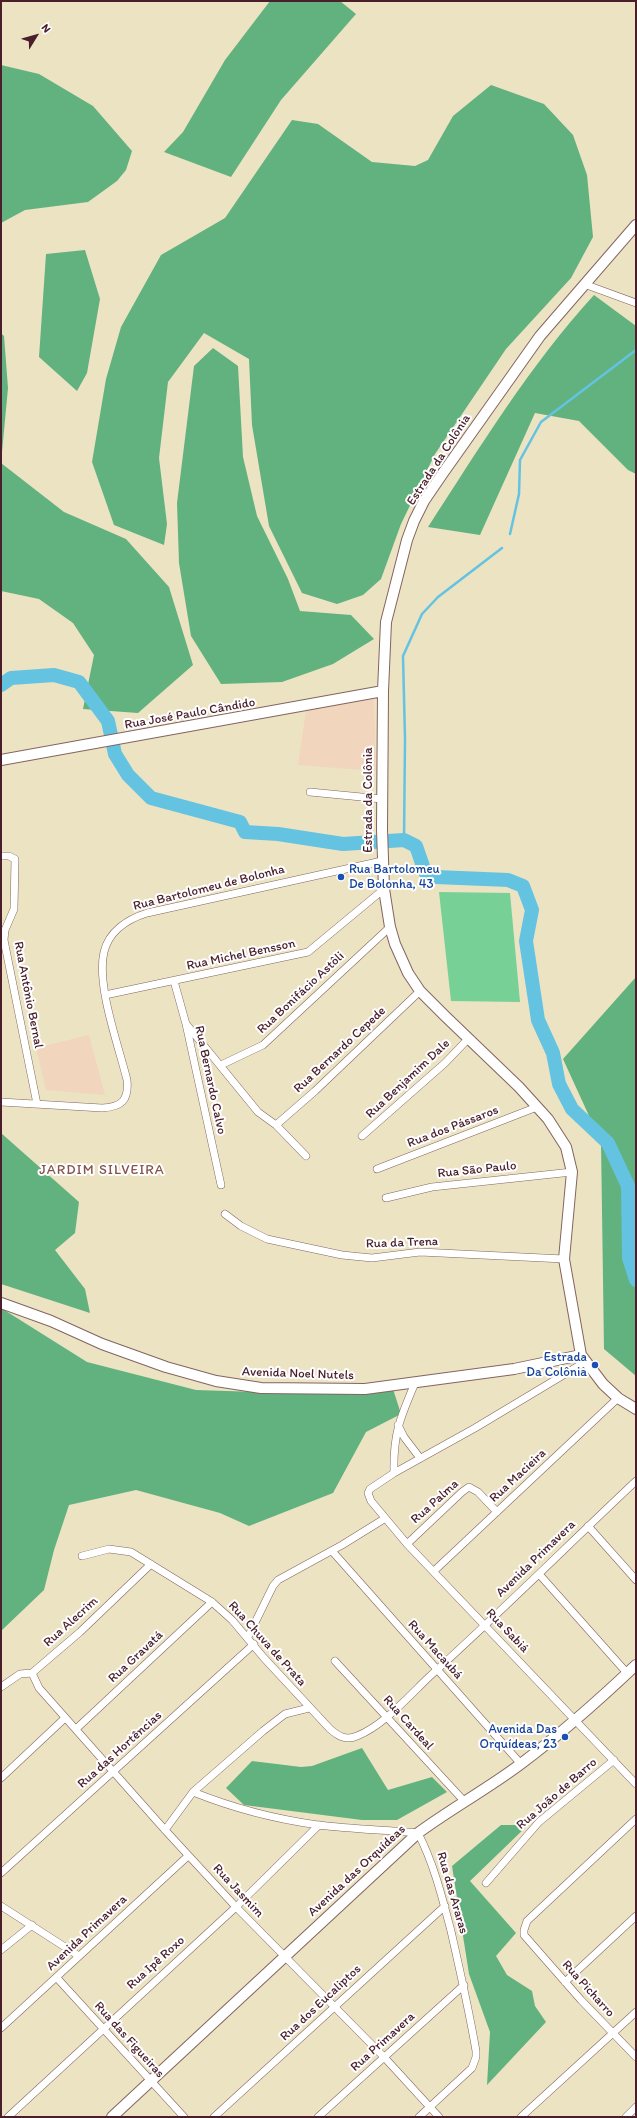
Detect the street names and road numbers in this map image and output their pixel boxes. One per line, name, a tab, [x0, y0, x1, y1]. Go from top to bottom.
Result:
street label: Estrada da Colônia	[404, 412, 474, 508]
street label: Rua José Paulo Cândido	[123, 695, 257, 733]
street label: Estrada da Colônia	[361, 747, 377, 853]
street label: Rua Bartolomeu de Bolonha	[132, 862, 286, 914]
street label: Rua Michel Bensson	[185, 936, 297, 974]
street label: Rua Antônio Bernal	[10, 940, 46, 1050]
street label: Rua Bonifácio Astôli	[254, 949, 348, 1037]
street label: Rua Bernardo Cepede	[291, 1003, 389, 1097]
street label: Rua Bernardo Calvo	[191, 1024, 229, 1136]
street label: Rua Benjamim Dale	[363, 1036, 453, 1122]
street label: Rua dos Pássaros	[405, 1102, 501, 1152]
street label: Rua São Paulo	[437, 1158, 517, 1182]
street label: Rua da Trena	[366, 1234, 438, 1252]
street label: Avenida Noel Nutels	[242, 1364, 354, 1384]
street label: Rua Macieira	[486, 1446, 550, 1506]
street label: Rua Palma	[408, 1477, 462, 1527]
street label: Avenida Primavera	[493, 1517, 579, 1601]
street label: Rua Alecrim	[41, 1593, 101, 1651]
street label: Rua Chuva de Prata	[225, 1598, 309, 1690]
street label: Rua Sabiá	[482, 1606, 532, 1656]
street label: Rua Macaubá	[404, 1617, 466, 1683]
street label: Rua Gravatá	[105, 1628, 167, 1686]
street label: Rua Cardeal	[379, 1692, 437, 1754]
street label: Rua das Hortências	[75, 1708, 165, 1792]
street label: Rua João de Barro	[514, 1755, 600, 1833]
street label: Avenida das Orquídeas	[305, 1822, 409, 1920]
street label: Rua das Araras	[433, 1850, 471, 1936]
street label: Rua Jasmim	[209, 1861, 267, 1921]
street label: Avenida Primavera	[44, 1892, 130, 1974]
street label: Rua Ipê Roxo	[124, 1933, 188, 1993]
street label: Rua Picharro	[558, 1957, 618, 2021]
street label: Rua dos Eucaliptos	[277, 1962, 365, 2044]
street label: Rua das Figueiras	[91, 1999, 167, 2081]
street label: Rua Primavera	[348, 2009, 418, 2075]

